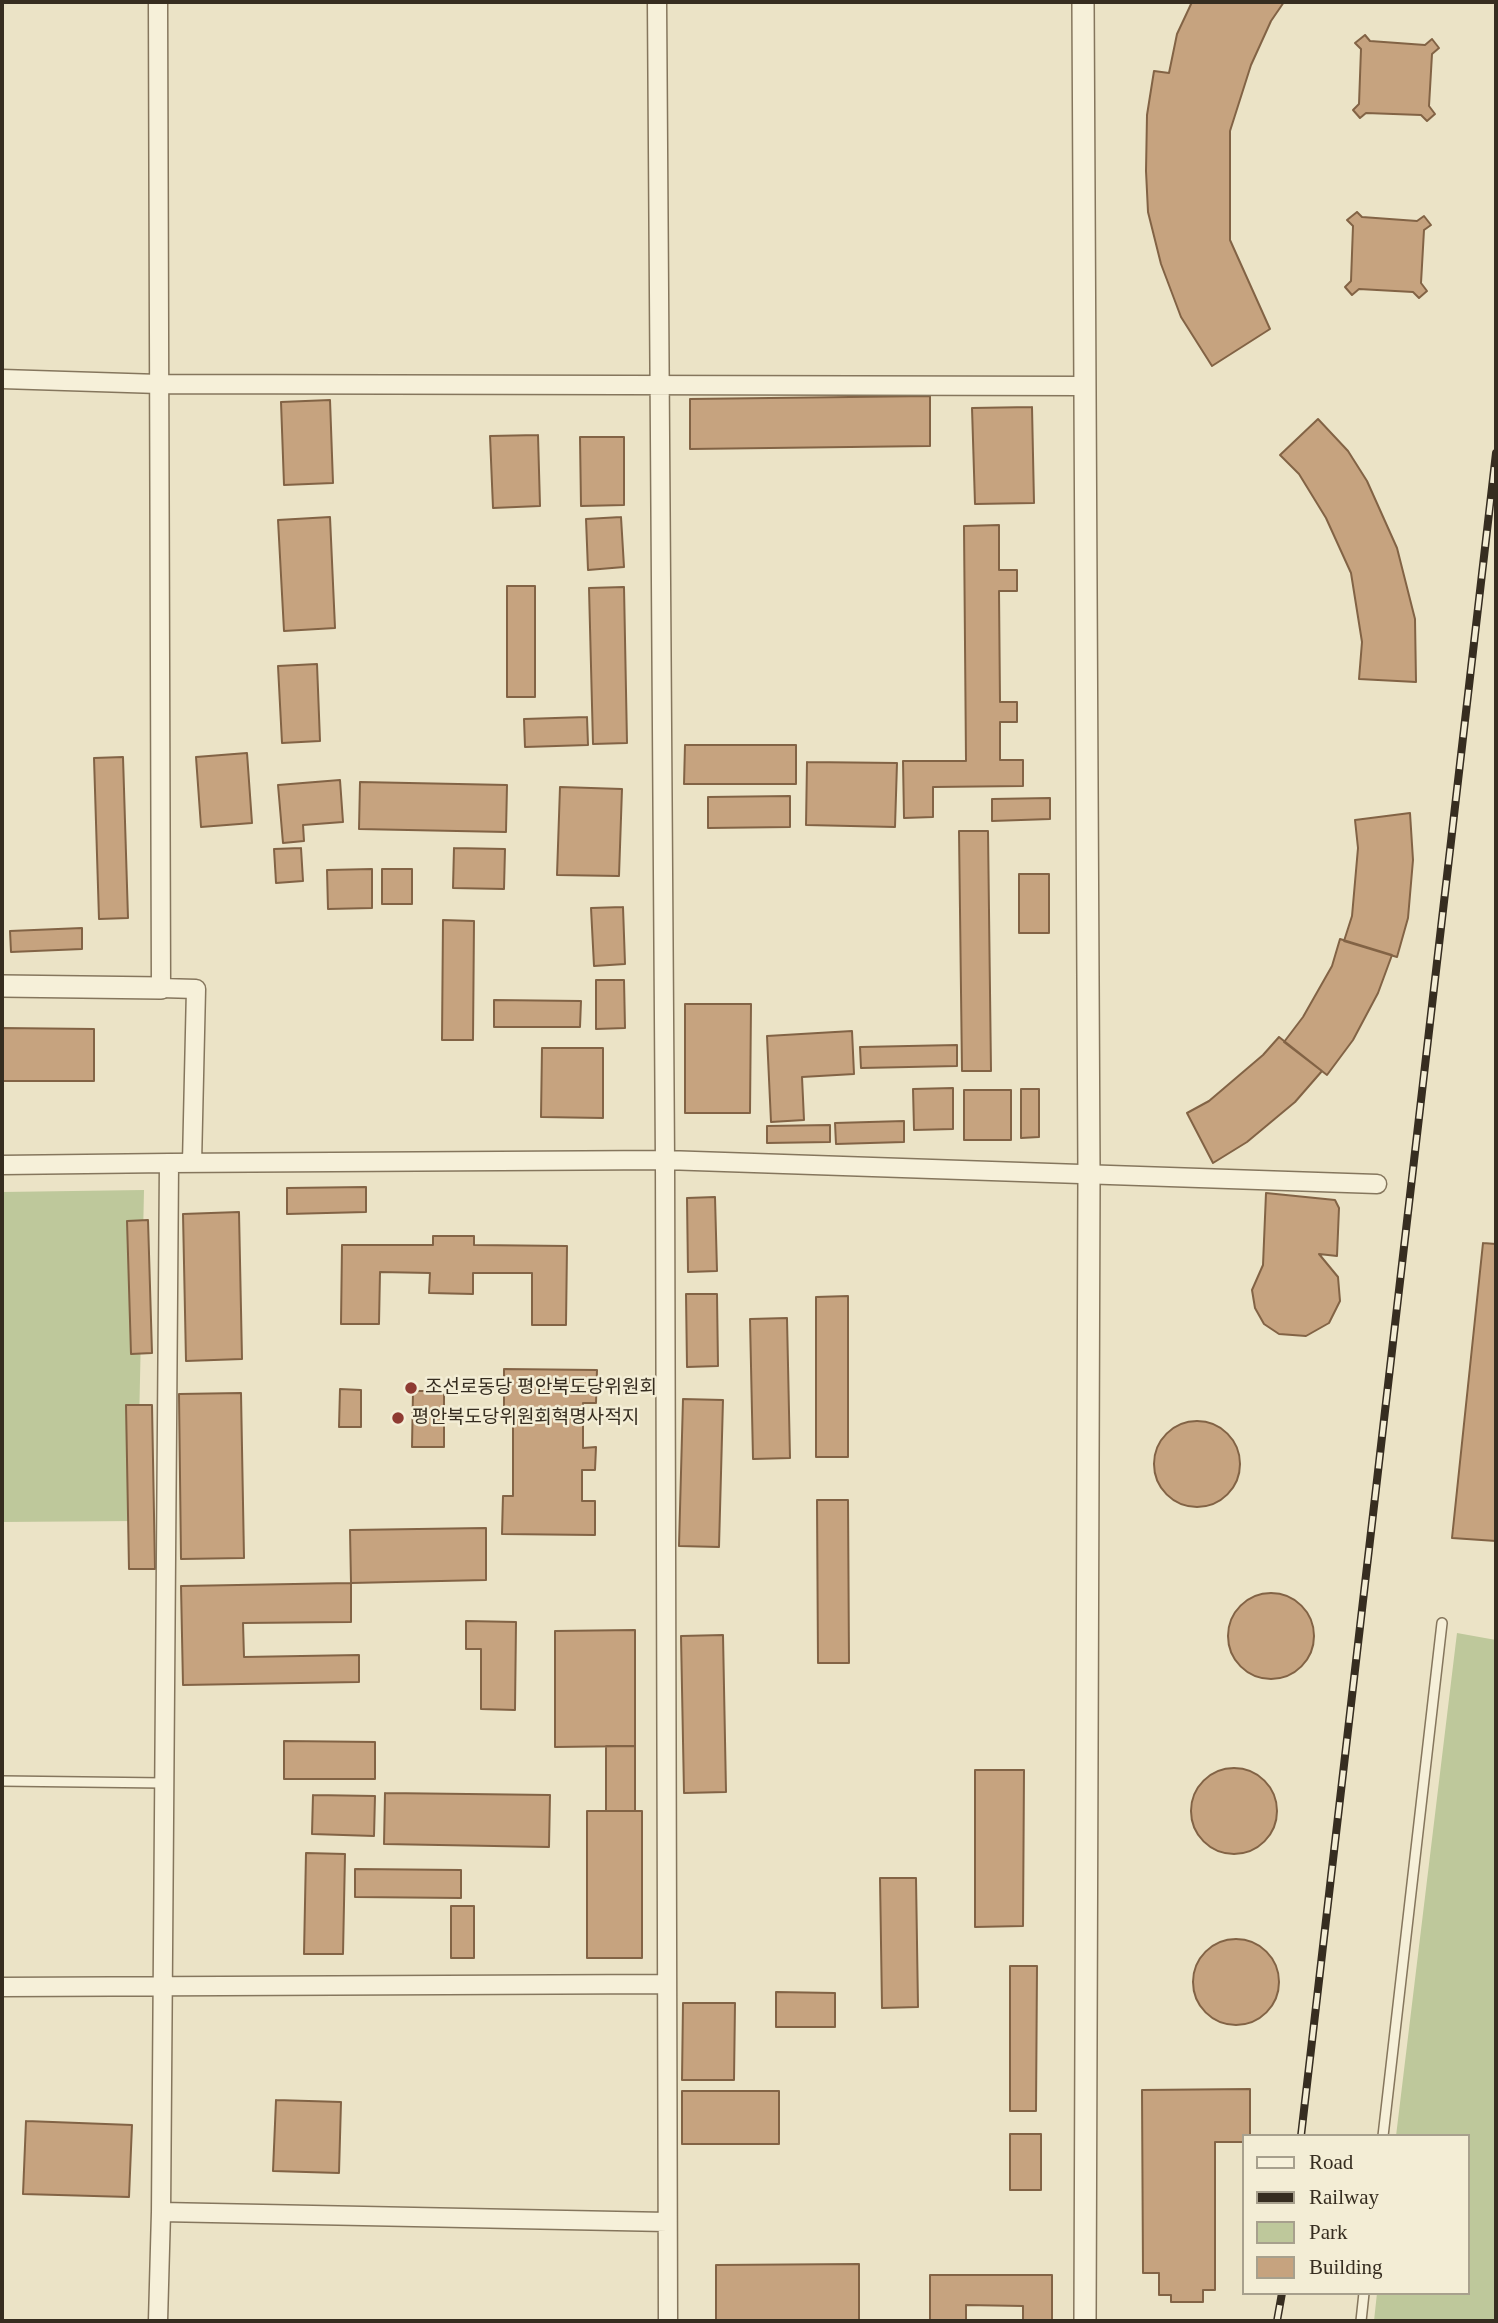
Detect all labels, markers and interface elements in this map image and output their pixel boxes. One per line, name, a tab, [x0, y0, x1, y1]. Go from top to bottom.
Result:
place label: 조선로동당 평안북도당위원회	[425, 1377, 657, 1399]
marker: 조선로동당 평안북도당위원회	[403, 1380, 419, 1396]
place label: 평안북도당위원회혁명사적지	[412, 1407, 639, 1429]
marker: 평안북도당위원회혁명사적지	[390, 1410, 406, 1426]
legend	[1242, 2134, 1470, 2295]
text: Road	[1309, 2150, 1353, 2174]
text: Railway	[1309, 2185, 1379, 2209]
text: Park	[1309, 2220, 1348, 2244]
text: Building	[1309, 2255, 1383, 2279]

